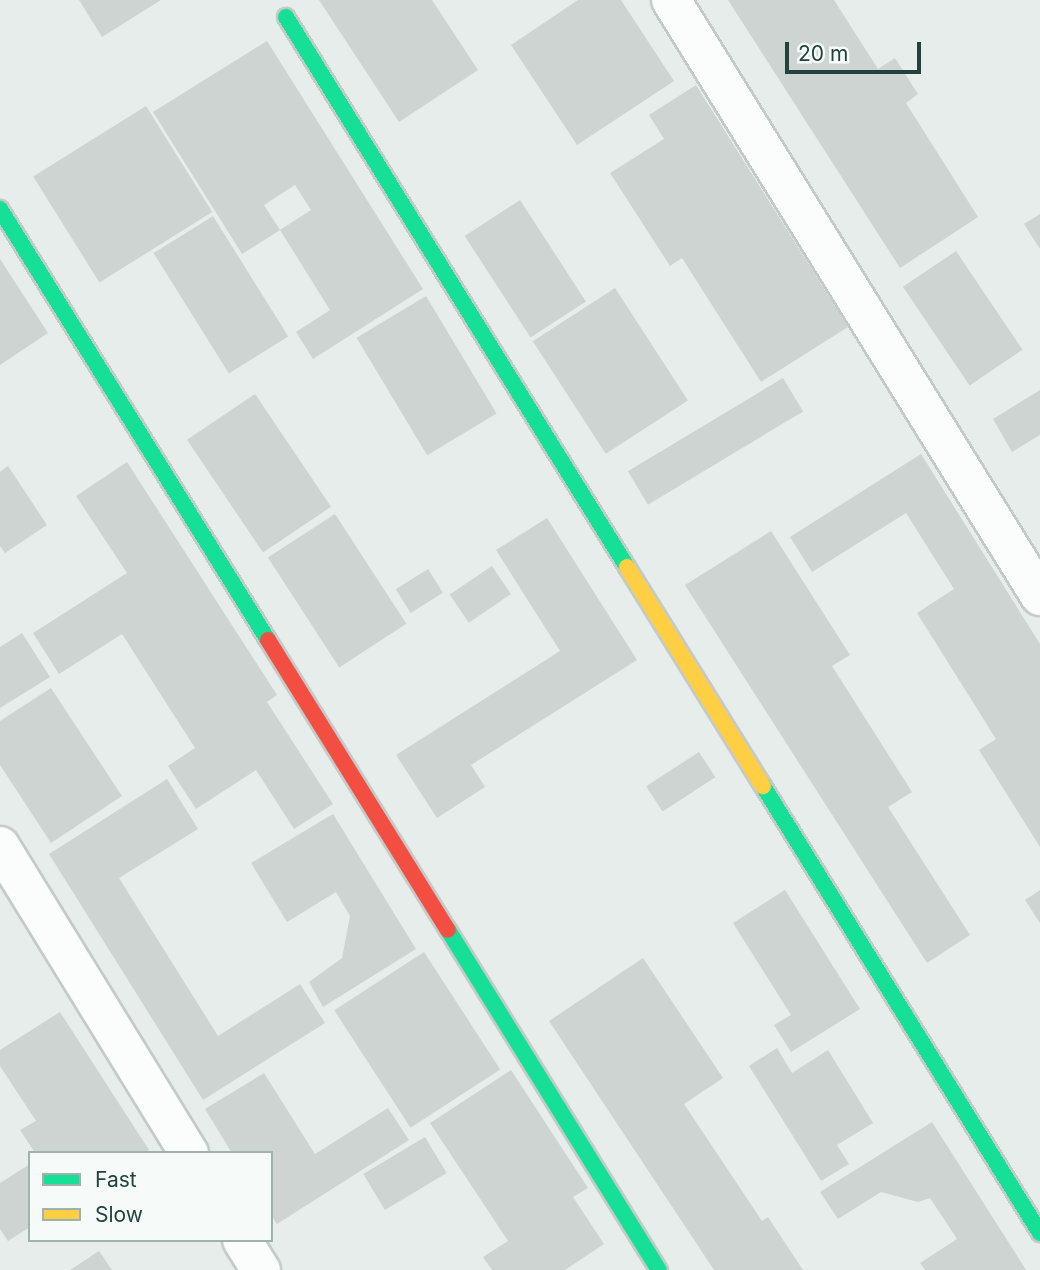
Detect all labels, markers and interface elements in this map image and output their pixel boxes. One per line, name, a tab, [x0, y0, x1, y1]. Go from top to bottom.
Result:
scale bar	[788, 28, 925, 72]
text: 20 m	[798, 41, 848, 66]
legend	[28, 1151, 273, 1242]
text: Fast	[95, 1167, 137, 1192]
text: Slow	[95, 1202, 143, 1227]

